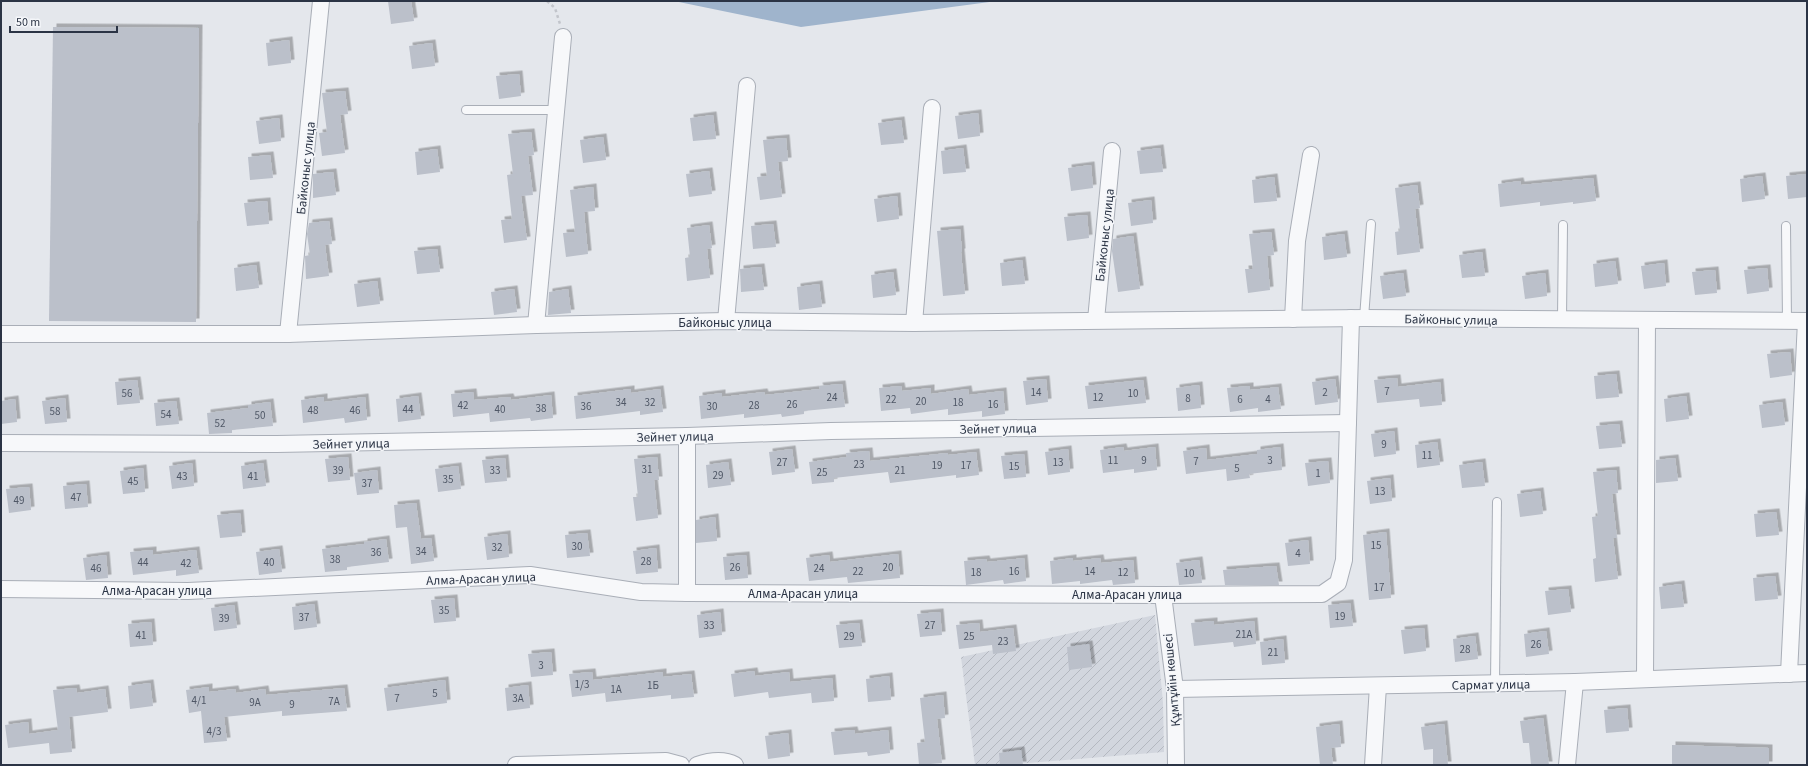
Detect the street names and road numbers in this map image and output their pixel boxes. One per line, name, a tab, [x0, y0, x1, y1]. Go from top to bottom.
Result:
street label: Байконыс улица	[292, 121, 320, 215]
street label: Байконыс улица	[1091, 188, 1119, 282]
street label: Байконыс улица	[1404, 310, 1498, 330]
street label: Байконыс улица	[678, 314, 772, 332]
street label: Зейнет улица	[959, 419, 1037, 439]
street label: Зейнет улица	[636, 427, 714, 447]
street label: Зейнет улица	[312, 434, 390, 454]
street label: Алма-Арасан улица	[426, 568, 536, 590]
street label: Алма-Арасан улица	[102, 582, 212, 600]
street label: Алма-Арасан улица	[748, 585, 858, 603]
street label: Алма-Арасан улица	[1072, 586, 1182, 604]
street label: Құмтұйiн көшесі	[1159, 633, 1185, 727]
street label: Сармат улица	[1452, 675, 1530, 695]

